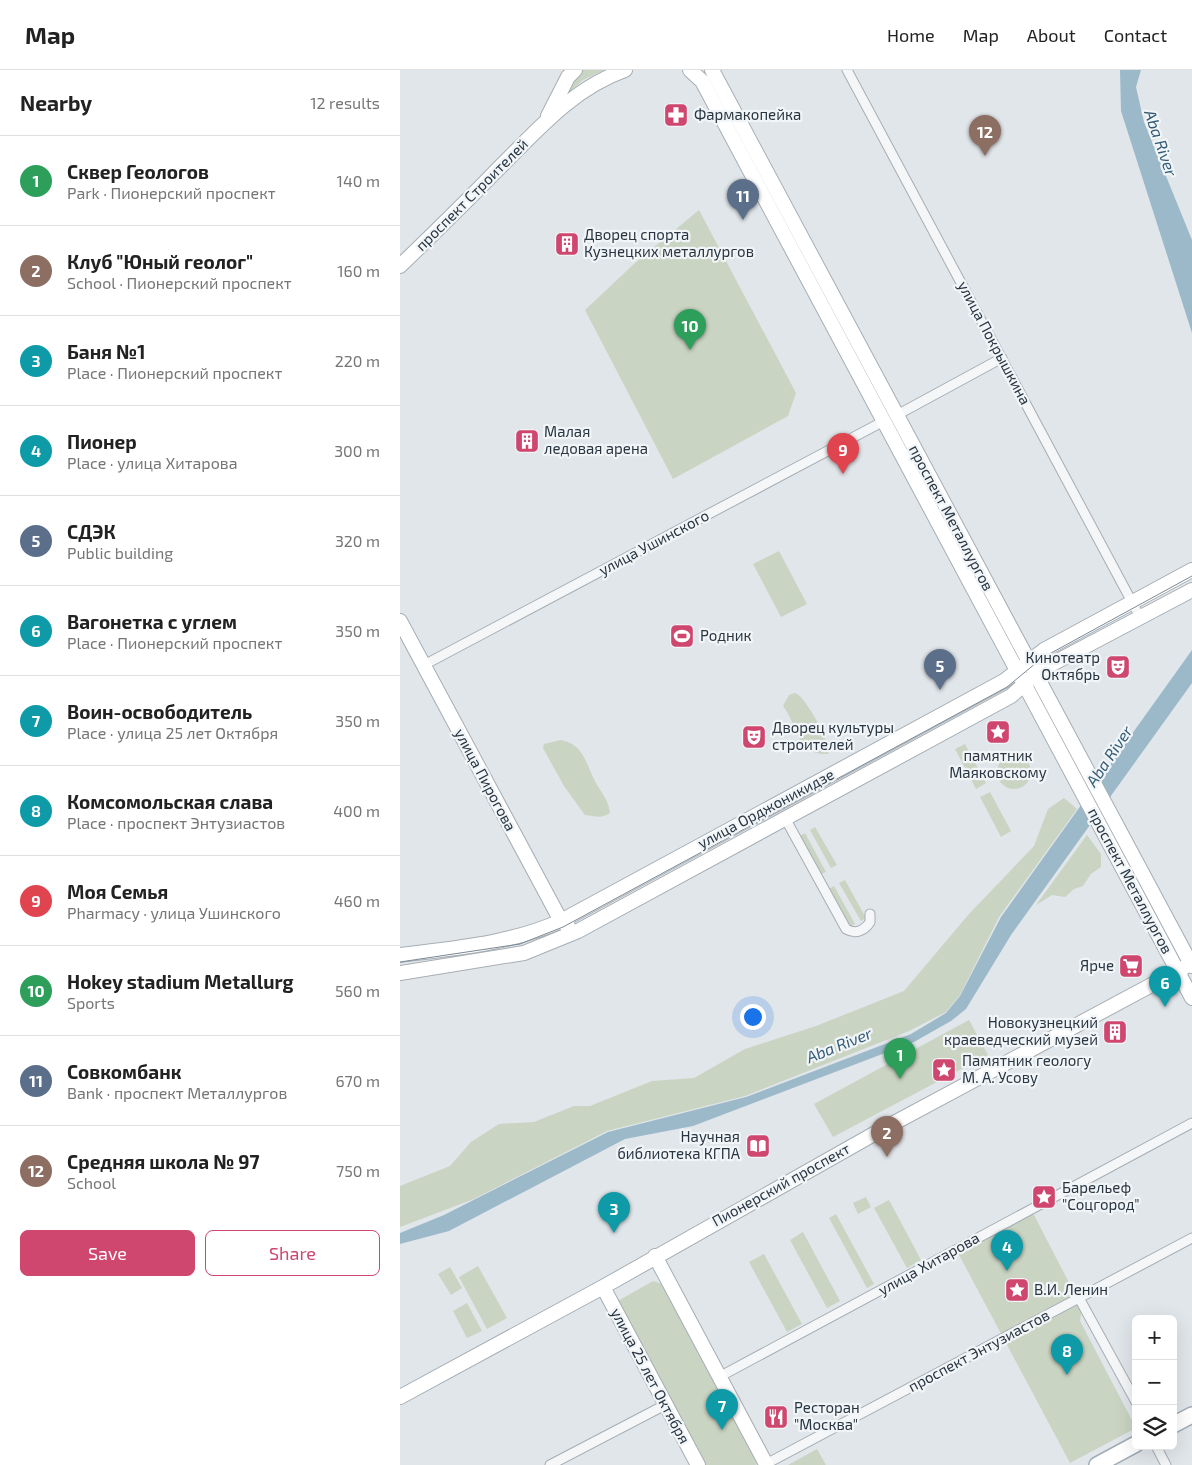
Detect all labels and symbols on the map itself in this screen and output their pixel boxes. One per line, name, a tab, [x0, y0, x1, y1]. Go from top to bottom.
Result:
pharmacy icon: Фармакопейка	[663, 102, 689, 128]
place label: Фармакопейка	[694, 105, 801, 123]
water label: Aba River	[1141, 106, 1182, 179]
pin: 12	[969, 115, 1001, 156]
street label: проспект Строителей	[411, 134, 531, 254]
pin: 11	[727, 179, 759, 220]
place label: Дворец спорта Кузнецких металлургов	[584, 225, 754, 261]
building icon: Дворец спорта Кузнецких металлургов	[554, 231, 580, 257]
street label: улица Покрышкина	[954, 278, 1035, 408]
pin: 10	[674, 309, 706, 350]
place label: Малая ледовая арена	[544, 422, 648, 457]
building icon: Малая ледовая арена	[514, 428, 540, 454]
pin: 9	[827, 433, 859, 474]
street label: проспект Металлургов	[905, 442, 998, 594]
street label: улица Ушинского	[595, 505, 712, 580]
sports icon: Родник	[669, 623, 695, 649]
place label: Родник	[700, 626, 752, 644]
place label: Кинотеатр Октябрь	[1025, 648, 1100, 683]
pin: 5	[924, 649, 956, 690]
theatre icon: Кинотеатр Октябрь	[1105, 654, 1131, 680]
place label: Дворец культуры строителей	[772, 718, 894, 753]
place icon: памятник Маяковскому	[985, 719, 1011, 745]
water label: Aba River	[1081, 721, 1136, 791]
theatre icon: Дворец культуры строителей	[741, 724, 767, 750]
street label: улица Пирогова	[450, 725, 520, 834]
place label: памятник Маяковскому	[949, 746, 1047, 782]
street label: улица Орджоникидзе	[694, 765, 837, 853]
street label: проспект Металлургов	[1084, 805, 1177, 957]
supermarket icon: Ярче	[1118, 953, 1144, 979]
place label: Ярче	[1080, 956, 1114, 974]
pin: 6	[1149, 966, 1181, 1007]
your location	[740, 1004, 766, 1030]
place label: Новокузнецкий краеведческий музей	[944, 1013, 1098, 1049]
building icon: Новокузнецкий краеведческий музей	[1102, 1019, 1128, 1045]
water label: Aba River	[802, 1023, 875, 1067]
pin: 1	[884, 1038, 916, 1079]
place label: Памятник геологу М. А. Усову	[962, 1051, 1091, 1087]
place icon: Памятник геологу М. А. Усову	[931, 1057, 957, 1083]
pin: 2	[871, 1116, 903, 1157]
place label: Научная библиотека КГПА	[617, 1127, 741, 1162]
library icon: Научная библиотека КГПА	[745, 1133, 771, 1159]
street label: Пионерский проспект	[708, 1139, 853, 1230]
place label: Барельеф "Соцгород"	[1062, 1178, 1140, 1213]
place icon: Барельеф "Соцгород"	[1031, 1184, 1057, 1210]
pin: 3	[598, 1192, 630, 1233]
street label: улица Хитарова	[875, 1228, 983, 1299]
pin: 4	[991, 1230, 1023, 1271]
place icon: В.И. Ленин	[1004, 1277, 1030, 1303]
place label: В.И. Ленин	[1034, 1280, 1108, 1298]
street label: улица 25 лет Октября	[607, 1305, 694, 1447]
street label: проспект Энтузиастов	[905, 1305, 1053, 1396]
pin: 8	[1051, 1334, 1083, 1375]
pin: 7	[706, 1389, 738, 1430]
place label: Ресторан "Москва"	[794, 1398, 860, 1433]
restaurant icon: Ресторан "Москва"	[763, 1404, 789, 1430]

